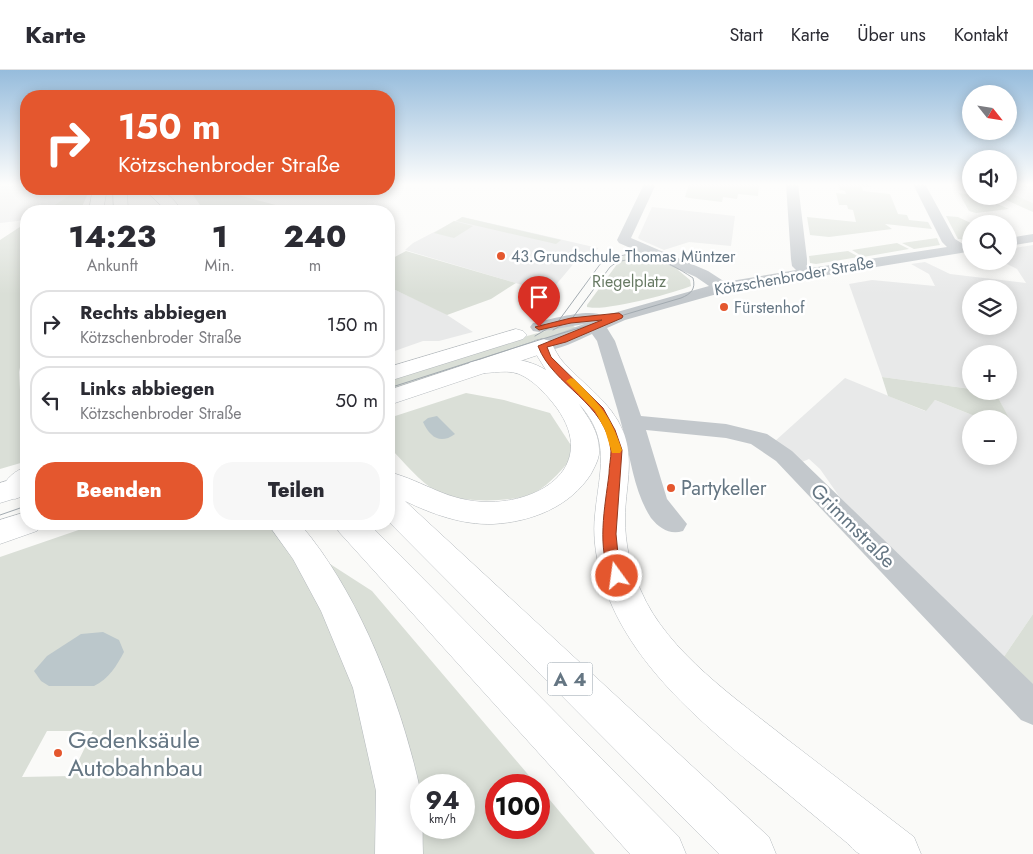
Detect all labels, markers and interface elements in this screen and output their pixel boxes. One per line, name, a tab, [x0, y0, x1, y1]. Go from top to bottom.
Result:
text: Karte	[25, 17, 86, 52]
text: Start	[729, 22, 763, 48]
text: Karte	[791, 22, 829, 48]
text: Über uns	[857, 22, 926, 48]
text: Kontakt	[954, 22, 1008, 48]
north arrow	[962, 85, 1018, 140]
map controls	[962, 85, 1017, 465]
text: 150 m	[118, 102, 221, 152]
icon: right	[35, 110, 100, 175]
text: Kötzschenbroder Straße	[118, 148, 340, 180]
button: sound	[962, 150, 1017, 205]
text: 14:23	[69, 215, 156, 258]
text: 1	[212, 215, 228, 258]
text: 240	[284, 215, 346, 258]
button: search	[962, 215, 1017, 270]
place label: 43.Grundschule Thomas Müntzer	[511, 245, 736, 268]
marker: 43.Grundschule Thomas Müntzer	[495, 250, 507, 262]
street label: Kötzschenbroder Straße	[712, 251, 876, 301]
text: Ankunft	[87, 254, 138, 277]
text: Min.	[205, 254, 235, 277]
text: m	[309, 254, 321, 277]
park label: Riegelplatz	[592, 270, 667, 293]
pin	[518, 276, 560, 327]
button: layers	[962, 280, 1017, 335]
icon: arrive	[525, 283, 553, 311]
place label: Fürstenhof	[734, 296, 805, 319]
text: Rechts abbiegen	[80, 299, 227, 326]
marker: Fürstenhof	[718, 301, 730, 313]
icon: right	[37, 310, 65, 338]
text: 150 m	[327, 311, 378, 338]
text: Kötzschenbroder Straße	[80, 326, 241, 349]
button: +	[962, 345, 1017, 400]
text: Links abbiegen	[80, 375, 215, 402]
icon: left	[37, 386, 65, 414]
text: 50 m	[335, 387, 378, 414]
text: Kötzschenbroder Straße	[80, 402, 241, 425]
button: −	[962, 410, 1017, 465]
button: Beenden	[35, 462, 203, 520]
button: Teilen	[213, 462, 380, 520]
place label: Partykeller	[681, 474, 767, 503]
street label: Grimmstraße	[804, 477, 902, 575]
marker: Partykeller	[665, 482, 677, 494]
position arrow	[590, 549, 642, 601]
road number: A 4	[548, 662, 592, 696]
place label: Gedenksäule Autobahnbau	[68, 722, 203, 785]
marker: Gedenksäule Autobahnbau	[52, 747, 64, 759]
speed limit sign: 100	[485, 774, 550, 839]
text: 94	[425, 782, 460, 818]
text: km/h	[429, 810, 456, 828]

